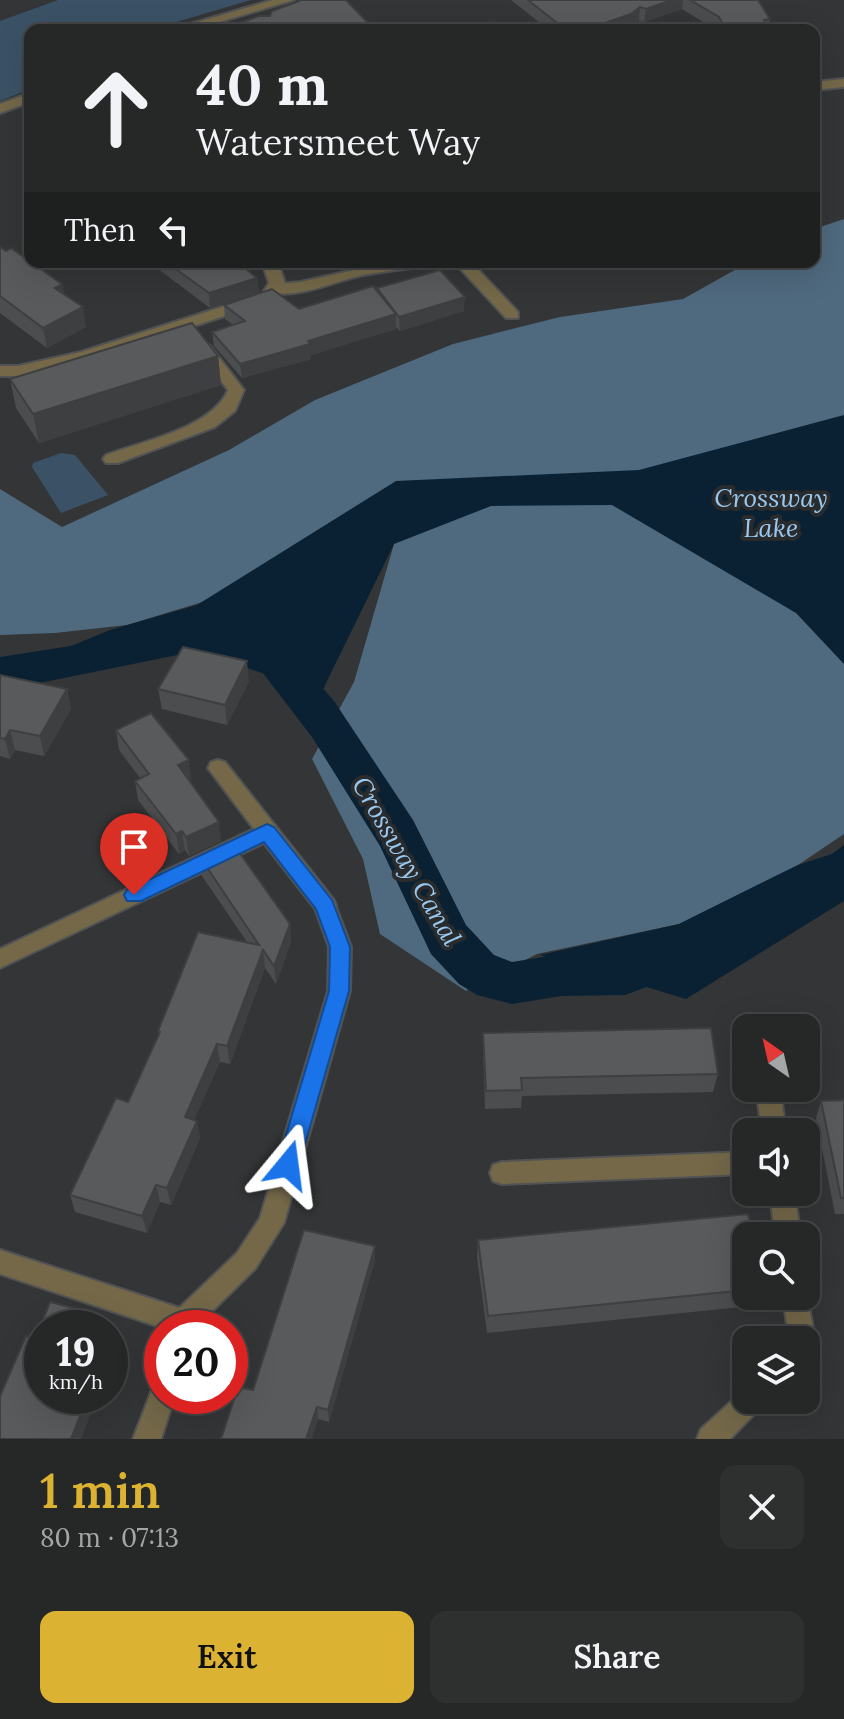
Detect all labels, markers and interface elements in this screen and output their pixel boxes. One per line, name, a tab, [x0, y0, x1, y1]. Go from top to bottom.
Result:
text: 40 m	[196, 49, 329, 120]
icon: ahead	[64, 56, 168, 160]
text: Watersmeet Way	[196, 119, 480, 165]
icon: left	[152, 208, 196, 252]
text: Then	[64, 211, 136, 249]
water label: Crossway Lake	[714, 481, 828, 544]
water label: Crossway Canal	[345, 770, 469, 952]
pin	[100, 813, 168, 895]
icon: arrive	[112, 825, 156, 869]
north arrow	[732, 1014, 820, 1102]
map controls	[732, 1014, 820, 1414]
button: sound	[732, 1118, 820, 1206]
position arrow	[246, 1123, 330, 1207]
button: search	[732, 1222, 820, 1310]
speed limit sign: 20	[144, 1310, 248, 1414]
text: 19	[56, 1326, 96, 1377]
button: layers	[732, 1326, 820, 1414]
text: km/h	[49, 1369, 103, 1394]
text: 1 min	[40, 1460, 160, 1521]
button: close	[720, 1465, 804, 1549]
text: 80 m · 07:13	[40, 1521, 179, 1554]
button: Exit	[40, 1611, 414, 1703]
button: Share	[430, 1611, 804, 1703]

